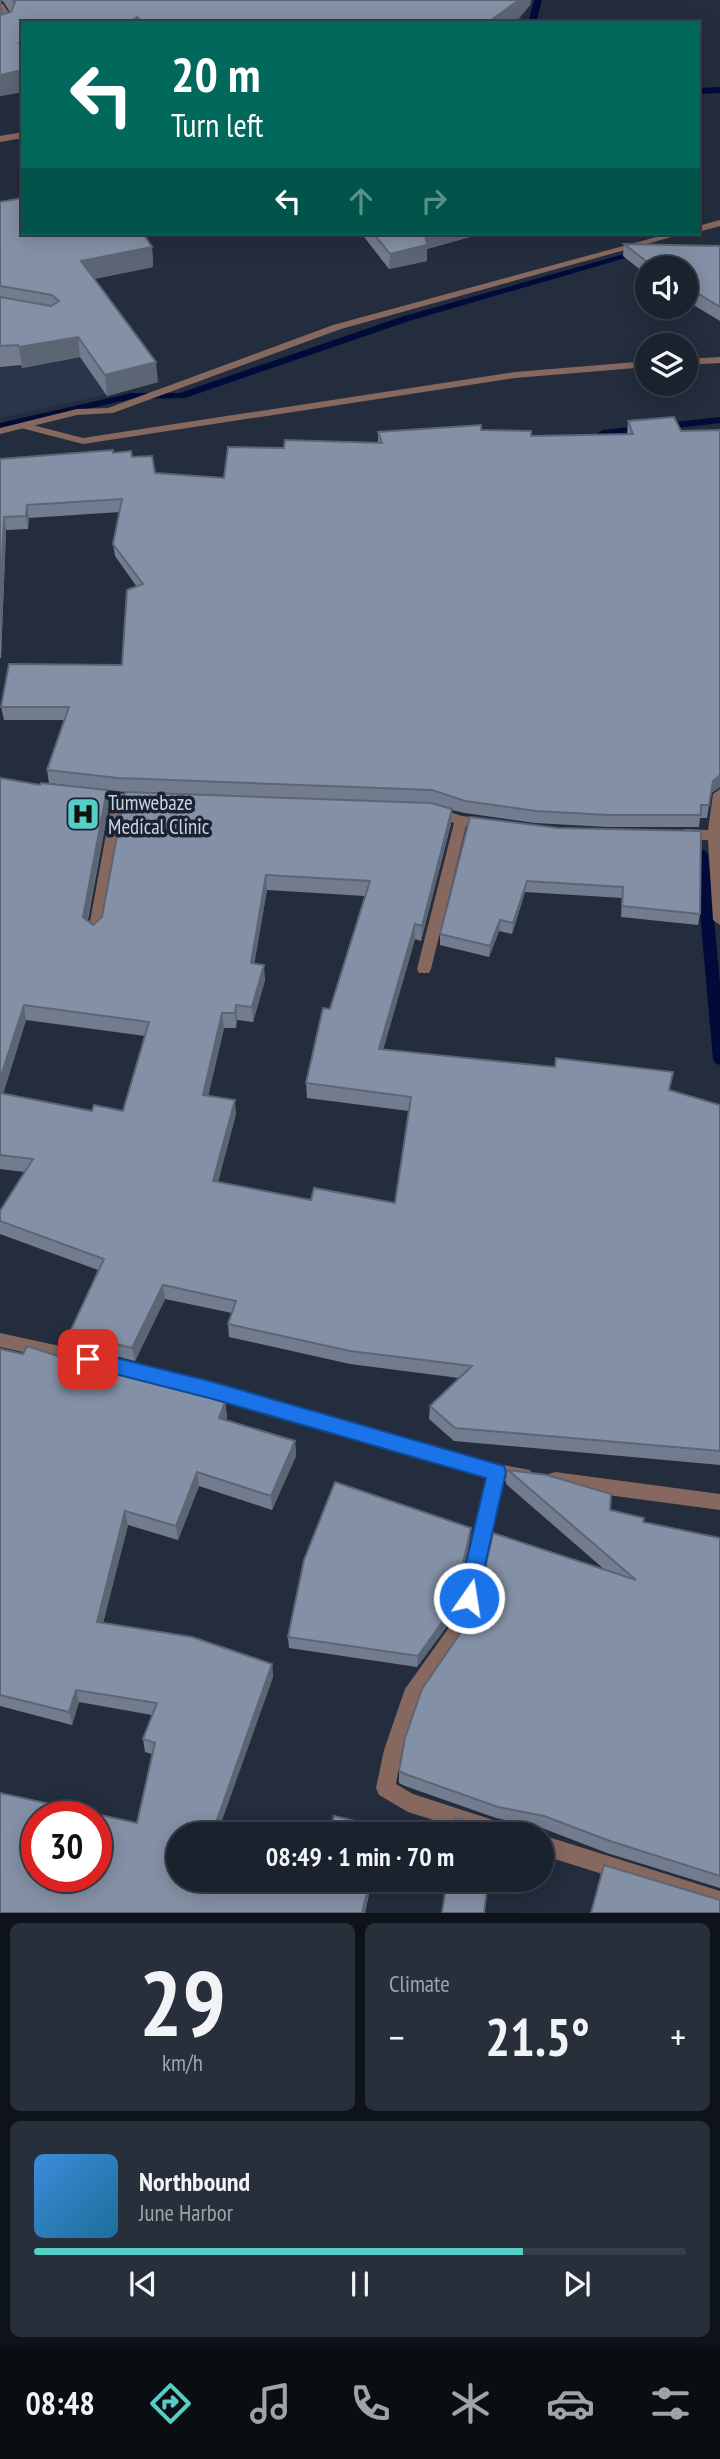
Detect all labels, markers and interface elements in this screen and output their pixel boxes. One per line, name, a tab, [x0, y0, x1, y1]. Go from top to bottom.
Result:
text: 20 m	[171, 42, 260, 106]
icon: left	[56, 49, 147, 140]
text: Turn left	[171, 104, 263, 146]
icon: left	[269, 182, 307, 220]
icon: ahead	[342, 182, 380, 220]
icon: right	[415, 182, 453, 220]
map controls	[635, 256, 698, 396]
button: sound	[635, 256, 698, 319]
button: layers	[635, 333, 698, 396]
place label: Tumwebaze Medical Clinic	[108, 789, 210, 840]
hospital icon: Tumwebaze Medical Clinic	[64, 795, 102, 833]
pin	[58, 1329, 118, 1389]
icon: arrive	[69, 1340, 107, 1378]
position arrow	[432, 1561, 506, 1635]
speed limit sign: 30	[21, 1801, 112, 1892]
text: 08:49 · 1 min · 70 m	[266, 1840, 454, 1873]
text: 29	[139, 1943, 226, 2061]
text: Climate	[389, 1969, 450, 1998]
text: 21.5°	[485, 2003, 590, 2070]
text: −	[389, 2012, 405, 2061]
text: +	[670, 2012, 686, 2061]
text: km/h	[162, 2048, 203, 2077]
text: Northbound	[139, 2165, 250, 2198]
text: June Harbor	[139, 2198, 233, 2227]
icon: previous	[124, 2265, 162, 2303]
icon: pause	[341, 2265, 379, 2303]
icon: next	[558, 2265, 596, 2303]
icon: directions	[146, 2379, 195, 2428]
icon: music	[246, 2379, 295, 2428]
icon: phone	[346, 2379, 395, 2428]
icon: climate	[446, 2379, 495, 2428]
icon: car	[546, 2379, 595, 2428]
icon: filters	[646, 2379, 695, 2428]
text: 08:48	[25, 2382, 95, 2424]

